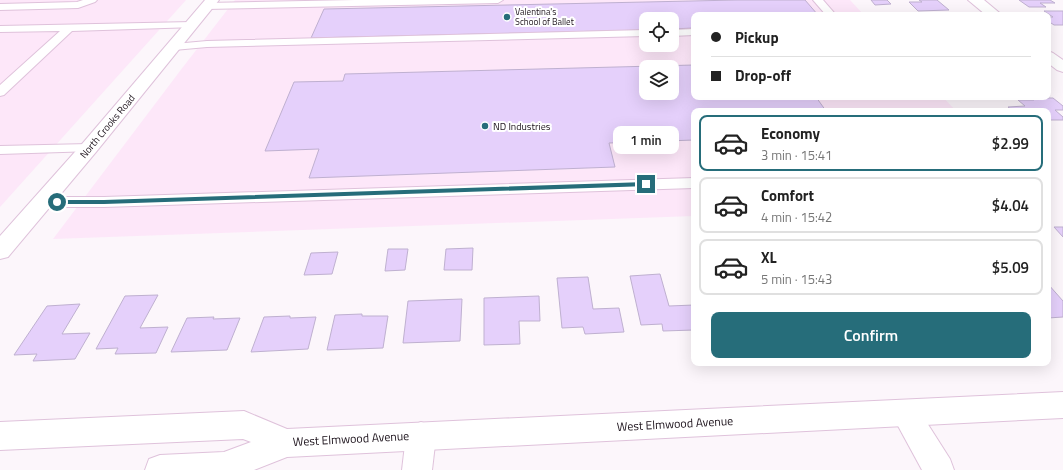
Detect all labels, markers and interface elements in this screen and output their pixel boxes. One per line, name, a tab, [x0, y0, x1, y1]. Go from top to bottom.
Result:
place label: Valentina's School of Ballet	[515, 5, 575, 28]
marker: Valentina's School of Ballet	[502, 12, 512, 22]
map controls	[639, 12, 679, 100]
button: locate	[639, 12, 679, 52]
text: Pickup	[735, 26, 779, 49]
button: layers	[639, 60, 679, 100]
text: Drop-off	[735, 64, 791, 87]
street label: North Crooks Road	[76, 91, 139, 161]
place label: ND Industries	[493, 119, 551, 134]
marker: ND Industries	[480, 121, 490, 131]
text: Economy	[761, 122, 820, 145]
icon: car	[713, 125, 749, 161]
callout: 1 min	[613, 126, 679, 154]
text: 1 min	[630, 130, 662, 150]
text: $2.99	[992, 132, 1029, 155]
text: 3 min · 15:41	[761, 145, 832, 165]
route end	[637, 175, 655, 193]
text: Comfort	[761, 184, 814, 207]
icon: car	[713, 187, 749, 223]
route start	[48, 193, 66, 211]
text: $4.04	[992, 194, 1029, 217]
text: 4 min · 15:42	[761, 207, 832, 227]
text: XL	[761, 246, 777, 269]
icon: car	[713, 249, 749, 285]
text: $5.09	[992, 256, 1029, 279]
text: 5 min · 15:43	[761, 269, 832, 289]
button: Confirm	[711, 312, 1031, 358]
street label: West Elmwood Avenue	[616, 411, 734, 436]
street label: West Elmwood Avenue	[292, 426, 410, 451]

